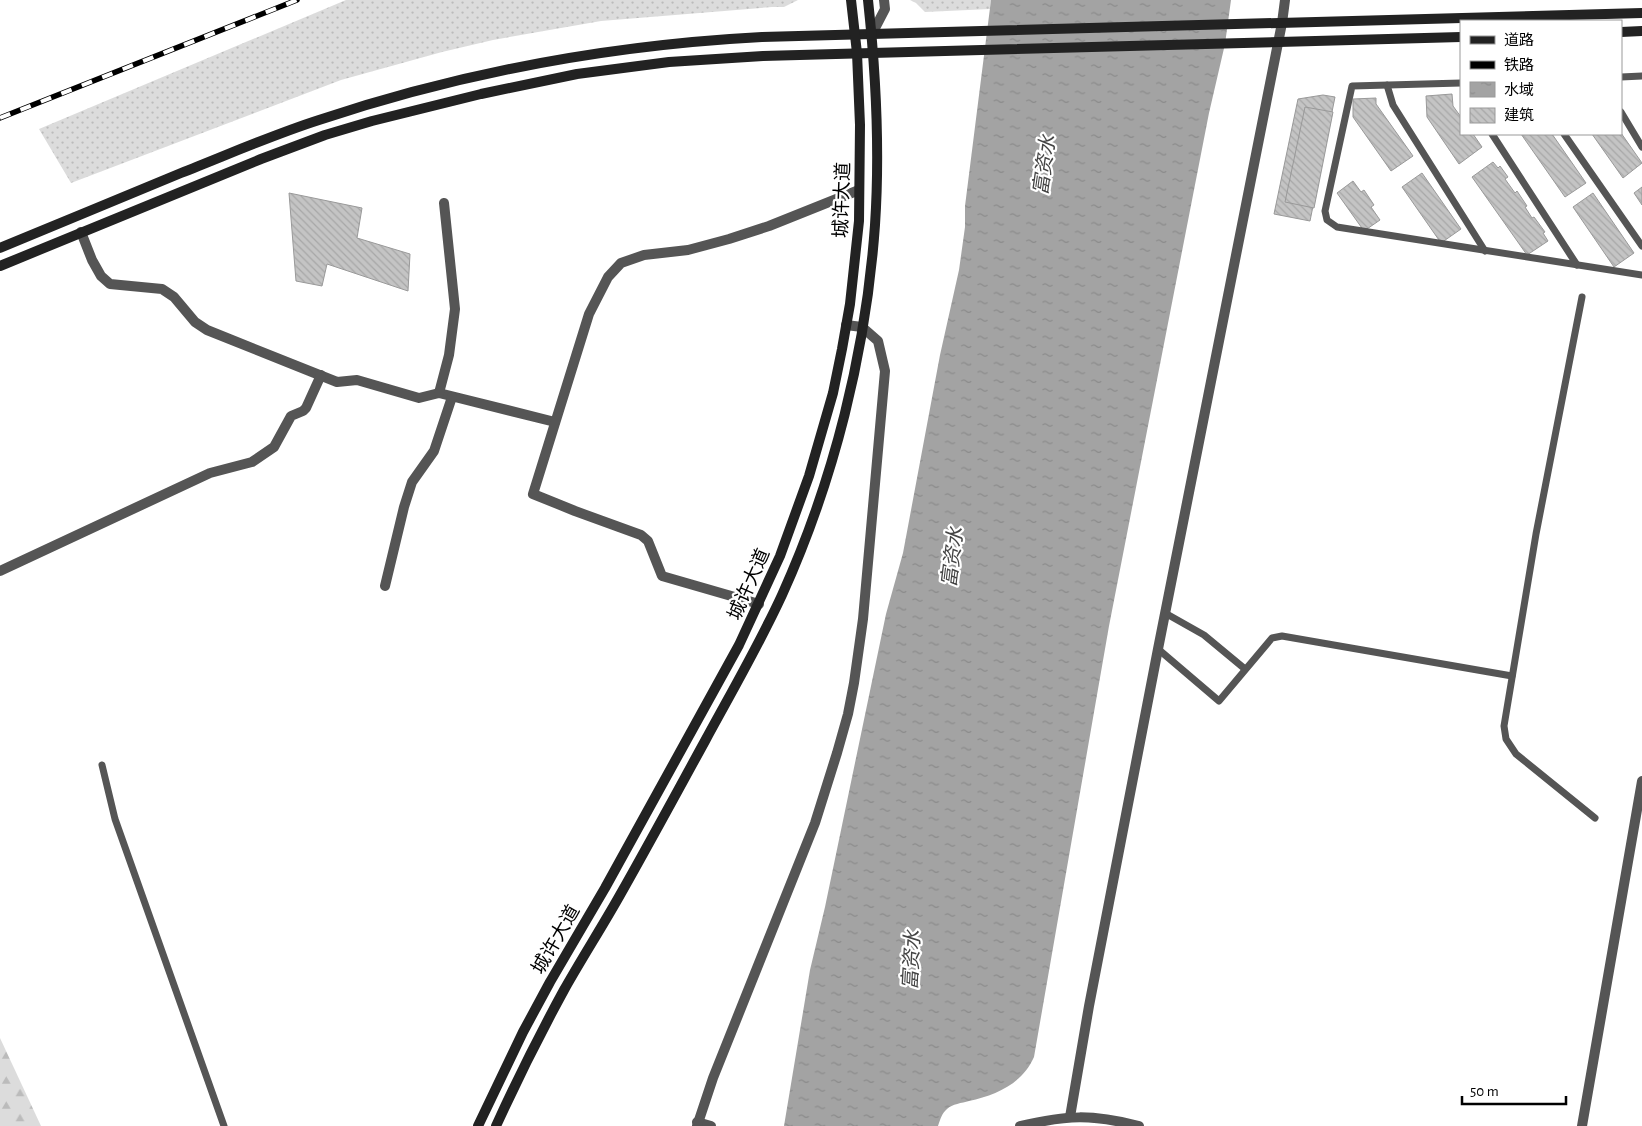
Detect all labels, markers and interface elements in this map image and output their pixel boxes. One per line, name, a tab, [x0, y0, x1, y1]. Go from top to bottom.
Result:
legend	[1460, 20, 1622, 135]
text: 道路	[1504, 32, 1534, 48]
text: 铁路	[1504, 57, 1534, 73]
text: 水域	[1504, 82, 1534, 98]
text: 建筑	[1504, 107, 1534, 123]
water label: 富资水	[1029, 133, 1059, 196]
street label: 城许大道	[830, 162, 853, 238]
water label: 富资水	[937, 525, 967, 588]
street label: 城许大道	[723, 545, 774, 623]
street label: 城许大道	[527, 901, 584, 977]
water label: 富资水	[898, 928, 924, 991]
scale bar	[1462, 1074, 1566, 1106]
text: 50 m	[1470, 1084, 1499, 1099]

